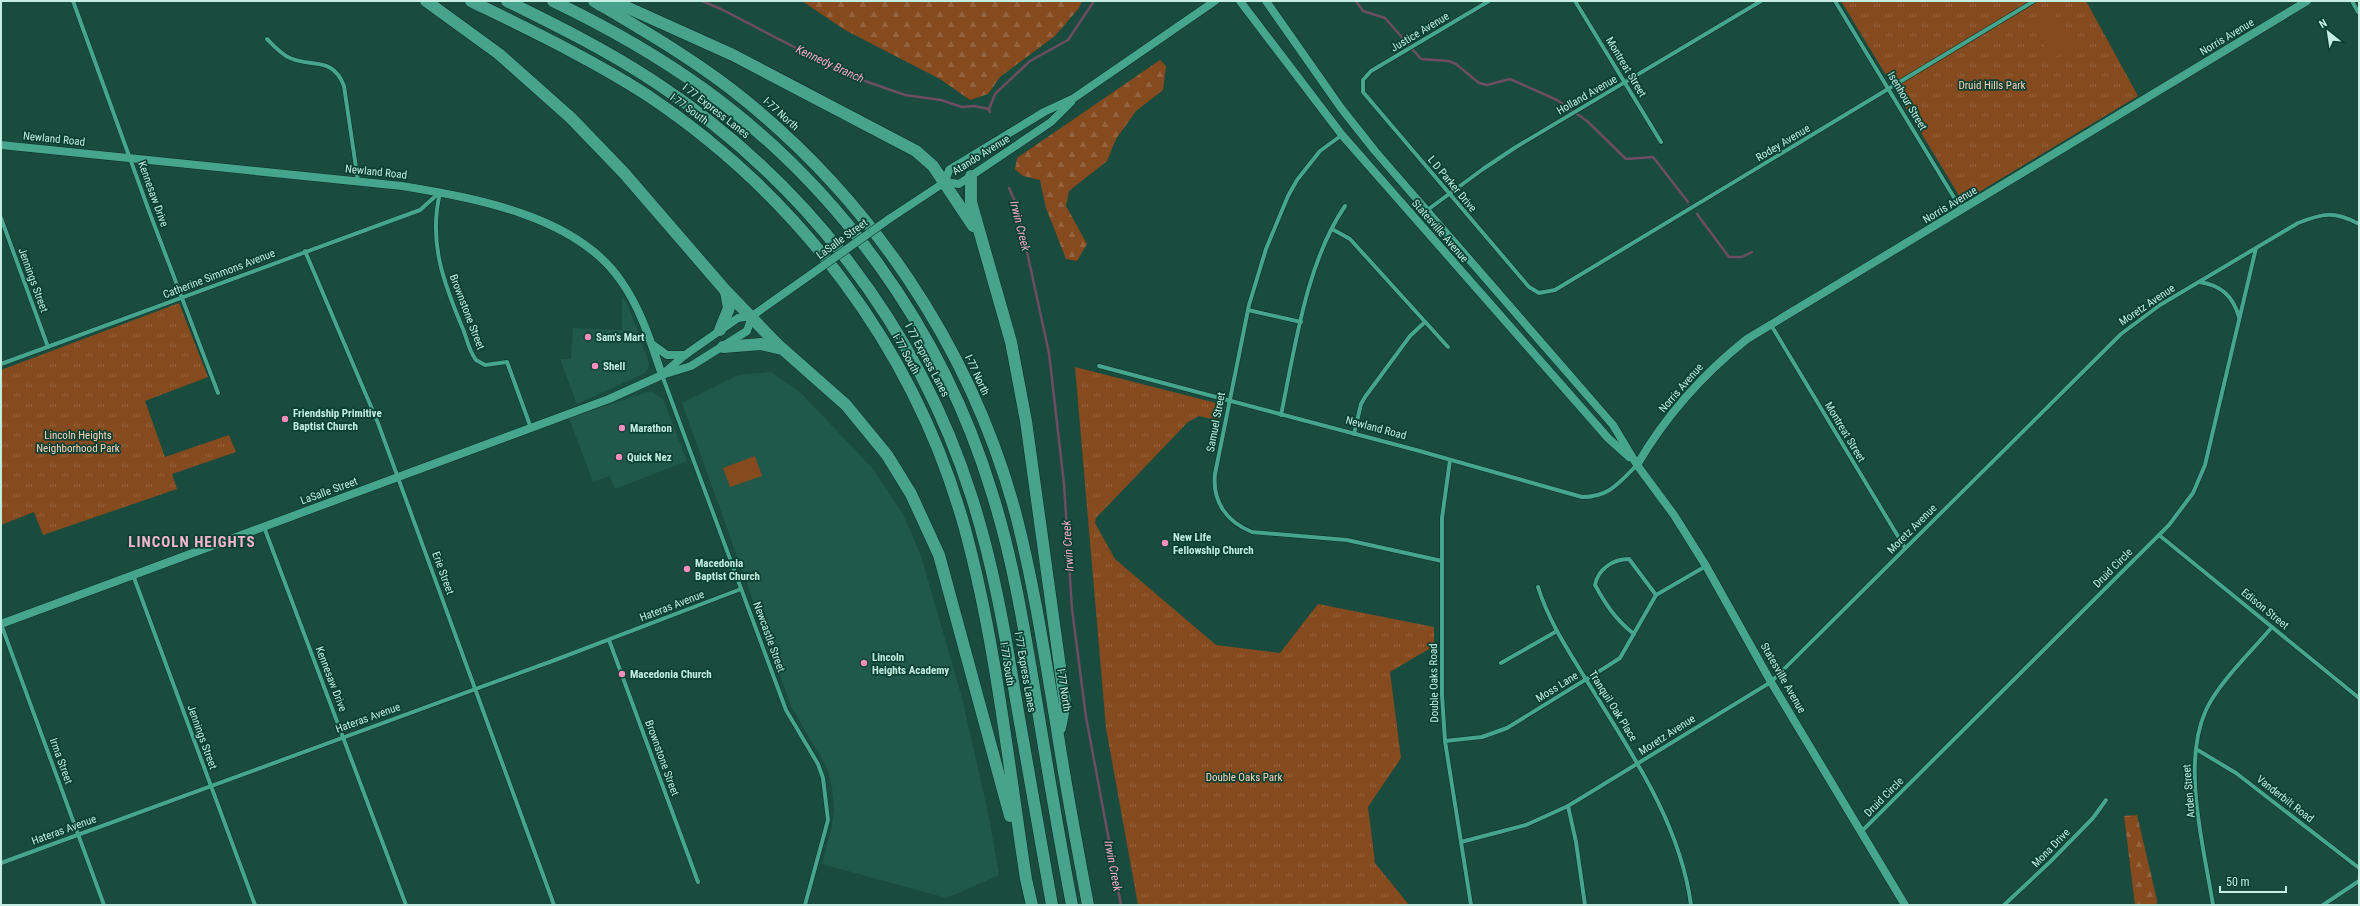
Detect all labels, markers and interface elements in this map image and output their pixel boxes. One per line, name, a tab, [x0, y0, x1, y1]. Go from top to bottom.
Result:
street label: Justice Avenue	[1388, 9, 1452, 55]
north arrow	[2308, 12, 2348, 52]
street label: Norris Avenue	[2198, 16, 2256, 58]
text: N	[2317, 16, 2330, 31]
street label: Montreat Street	[1603, 35, 1649, 99]
water label: Kennedy Branch	[794, 42, 867, 86]
street label: Isenhour Street	[1884, 69, 1930, 133]
street label: Holland Avenue	[1554, 72, 1620, 118]
park label: Druid Hills Park	[1958, 79, 2026, 92]
street label: I 77 Express Lanes	[680, 81, 752, 141]
street label: I-77 South	[667, 91, 711, 127]
street label: I-77 North	[761, 95, 801, 133]
street label: Rodey Avenue	[1754, 122, 1812, 164]
street label: Newland Road	[22, 129, 86, 149]
street label: Atando Avenue	[950, 132, 1012, 178]
street label: L D Parker Drive	[1425, 153, 1479, 215]
street label: Kennesaw Drive	[135, 159, 171, 229]
street label: Newland Road	[344, 162, 408, 182]
street label: Norris Avenue	[1921, 184, 1979, 226]
street label: Statesville Avenue	[1409, 197, 1471, 265]
water label: Irwin Creek	[1007, 199, 1033, 253]
street label: LaSalle Street	[814, 216, 870, 262]
street label: Jennings Street	[15, 246, 51, 314]
street label: Catherine Simmons Avenue	[161, 247, 277, 301]
street label: Brownstone Street	[447, 272, 487, 352]
street label: Moretz Avenue	[2117, 282, 2177, 328]
street label: I 77 Express Lanes	[902, 321, 952, 399]
place label: Sam's Mart	[596, 331, 645, 344]
marker: Sam's Mart	[583, 332, 593, 342]
street label: I-77 South	[890, 332, 922, 376]
street label: I-77 North	[962, 353, 992, 397]
place label: Shell	[603, 360, 625, 373]
marker: Shell	[590, 361, 600, 371]
street label: Norris Avenue	[1656, 361, 1706, 415]
street label: Samuel Street	[1204, 391, 1228, 453]
street label: Montreat Street	[1822, 400, 1868, 464]
place label: Friendship Primitive Baptist Church	[293, 407, 382, 433]
marker: Friendship Primitive Baptist Church	[280, 414, 290, 424]
street label: Newland Road	[1344, 414, 1408, 442]
place label: Marathon	[630, 422, 672, 435]
marker: Marathon	[617, 423, 627, 433]
park label: Lincoln Heights Neighborhood Park	[36, 429, 120, 455]
place label: Quick Nez	[627, 451, 672, 464]
marker: Quick Nez	[614, 452, 624, 462]
street label: LaSalle Street	[299, 475, 359, 507]
street label: Moretz Avenue	[1885, 502, 1939, 556]
water label: Irwin Creek	[1059, 519, 1077, 572]
place label: New Life Fellowship Church	[1173, 531, 1254, 557]
district label: LINCOLN HEIGHTS	[128, 533, 256, 551]
marker: New Life Fellowship Church	[1160, 538, 1170, 548]
street label: Druid Circle	[2091, 546, 2135, 590]
street label: Erie Street	[429, 550, 457, 596]
place label: Macedonia Baptist Church	[695, 557, 760, 583]
marker: Macedonia Baptist Church	[682, 564, 692, 574]
street label: Edison Street	[2239, 586, 2291, 632]
street label: Hateras Avenue	[638, 588, 706, 624]
street label: Newcastle Street	[750, 600, 788, 674]
street label: I 77 Express Lanes	[1012, 631, 1038, 713]
street label: Statesville Avenue	[1758, 640, 1808, 716]
street label: I-77 South	[997, 641, 1017, 687]
street label: Double Oaks Road	[1427, 643, 1441, 723]
street label: Kennesaw Drive	[313, 645, 349, 713]
place label: Lincoln Heights Academy	[872, 651, 949, 677]
marker: Lincoln Heights Academy	[859, 658, 869, 668]
place label: Macedonia Church	[630, 668, 712, 681]
street label: I-77 North	[1054, 668, 1074, 712]
street label: Tranquil Oak Place	[1586, 668, 1640, 744]
marker: Macedonia Church	[617, 669, 627, 679]
street label: Moss Lane	[1533, 669, 1581, 705]
street label: Hateras Avenue	[334, 700, 402, 736]
street label: Jennings Street	[184, 703, 220, 771]
street label: Moretz Avenue	[1636, 712, 1698, 758]
street label: Brownstone Street	[642, 718, 682, 798]
street label: Irma Street	[47, 736, 75, 786]
street label: Arden Street	[2180, 764, 2198, 818]
park label: Double Oaks Park	[1206, 771, 1282, 784]
street label: Vanderbilt Road	[2254, 773, 2316, 825]
street label: Druid Circle	[1862, 775, 1906, 819]
street label: Hateras Avenue	[30, 812, 98, 848]
street label: Mona Drive	[2029, 826, 2073, 870]
water label: Irwin Creek	[1101, 839, 1125, 893]
scale bar	[2220, 868, 2286, 894]
text: 50 m	[2226, 875, 2250, 889]

